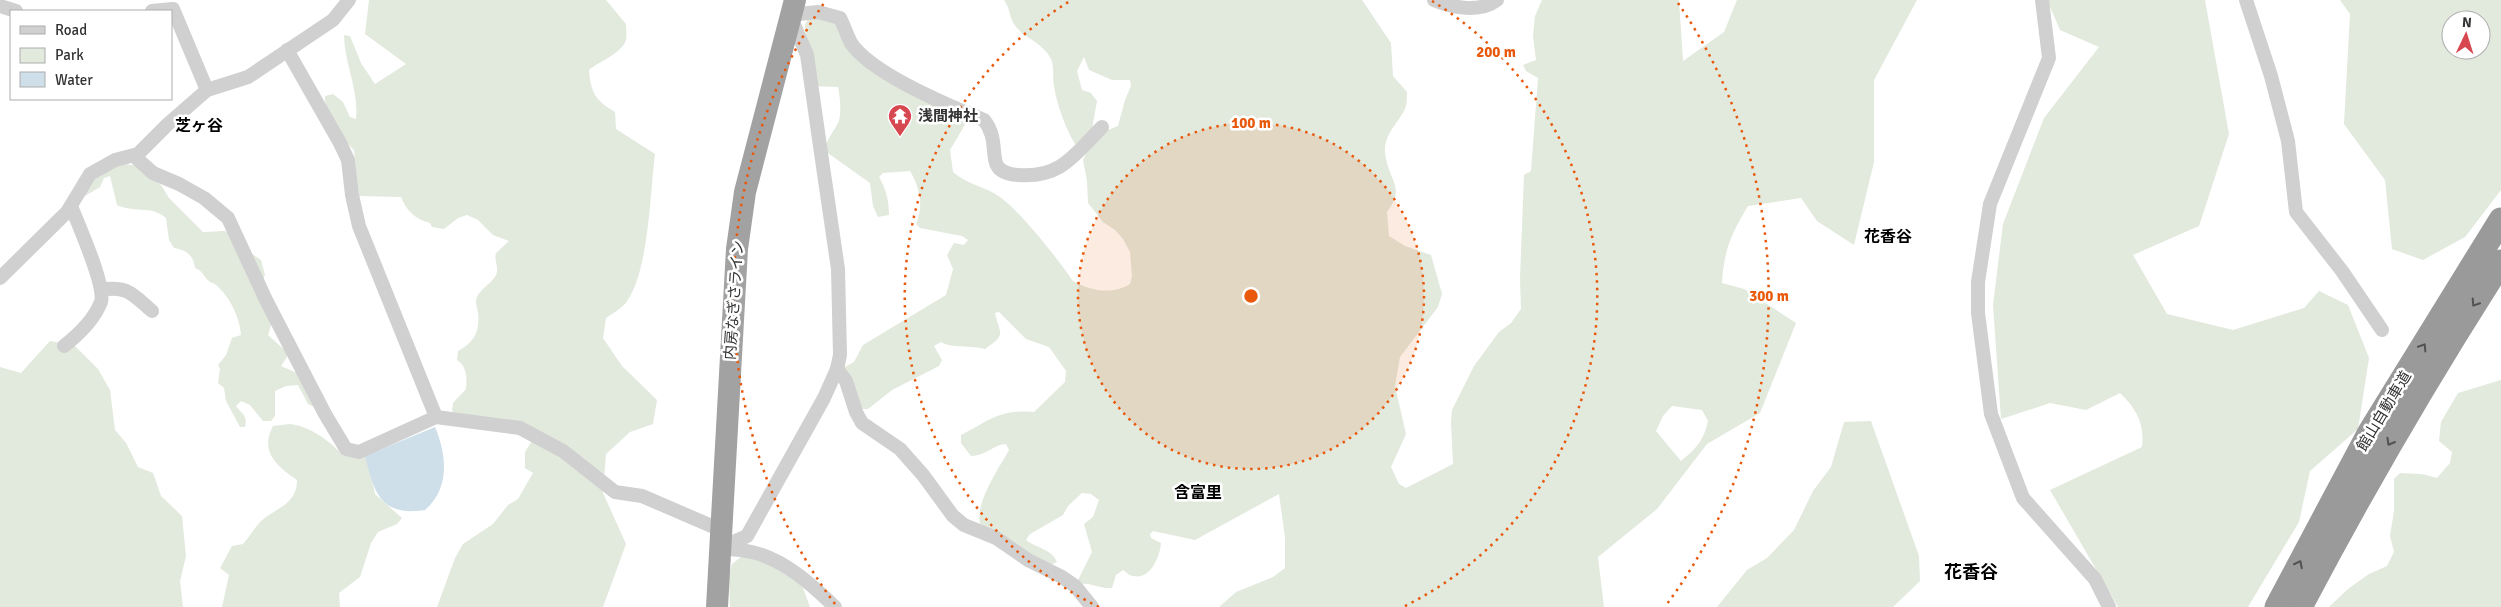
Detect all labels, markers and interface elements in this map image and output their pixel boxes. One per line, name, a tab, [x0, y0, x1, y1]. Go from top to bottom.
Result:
legend	[10, 10, 172, 100]
north arrow	[2441, 10, 2491, 60]
text: N	[2461, 14, 2472, 31]
text: Road	[55, 21, 87, 39]
text: 200 m	[1476, 43, 1516, 61]
text: Park	[55, 46, 84, 64]
text: Water	[55, 71, 93, 89]
temple icon: 浅間神社	[887, 103, 913, 137]
place label: 浅間神社	[918, 107, 978, 125]
text: 100 m	[1231, 114, 1271, 132]
district label: 芝ヶ谷	[175, 116, 223, 136]
district label: 花香谷	[1864, 227, 1912, 247]
street label: 内房なぎさライン	[721, 240, 747, 360]
centre of rings	[1242, 287, 1260, 305]
text: 300 m	[1749, 287, 1789, 305]
one-way arrow	[2471, 297, 2481, 306]
one-way arrow	[2417, 343, 2426, 352]
street label: 館山自動車道	[2353, 368, 2415, 454]
one-way arrow	[2387, 436, 2397, 445]
district label: 含富里	[1174, 483, 1222, 503]
one-way arrow	[2293, 560, 2303, 569]
district label: 花香谷	[1944, 561, 1998, 583]

